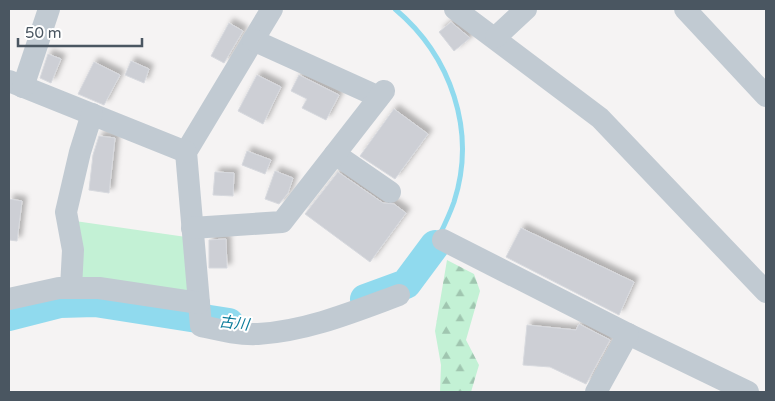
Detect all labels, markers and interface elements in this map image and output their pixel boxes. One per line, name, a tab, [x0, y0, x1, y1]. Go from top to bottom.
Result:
scale bar	[18, 15, 141, 47]
text: 50 m	[25, 24, 62, 42]
water label: 古川	[218, 312, 252, 334]

